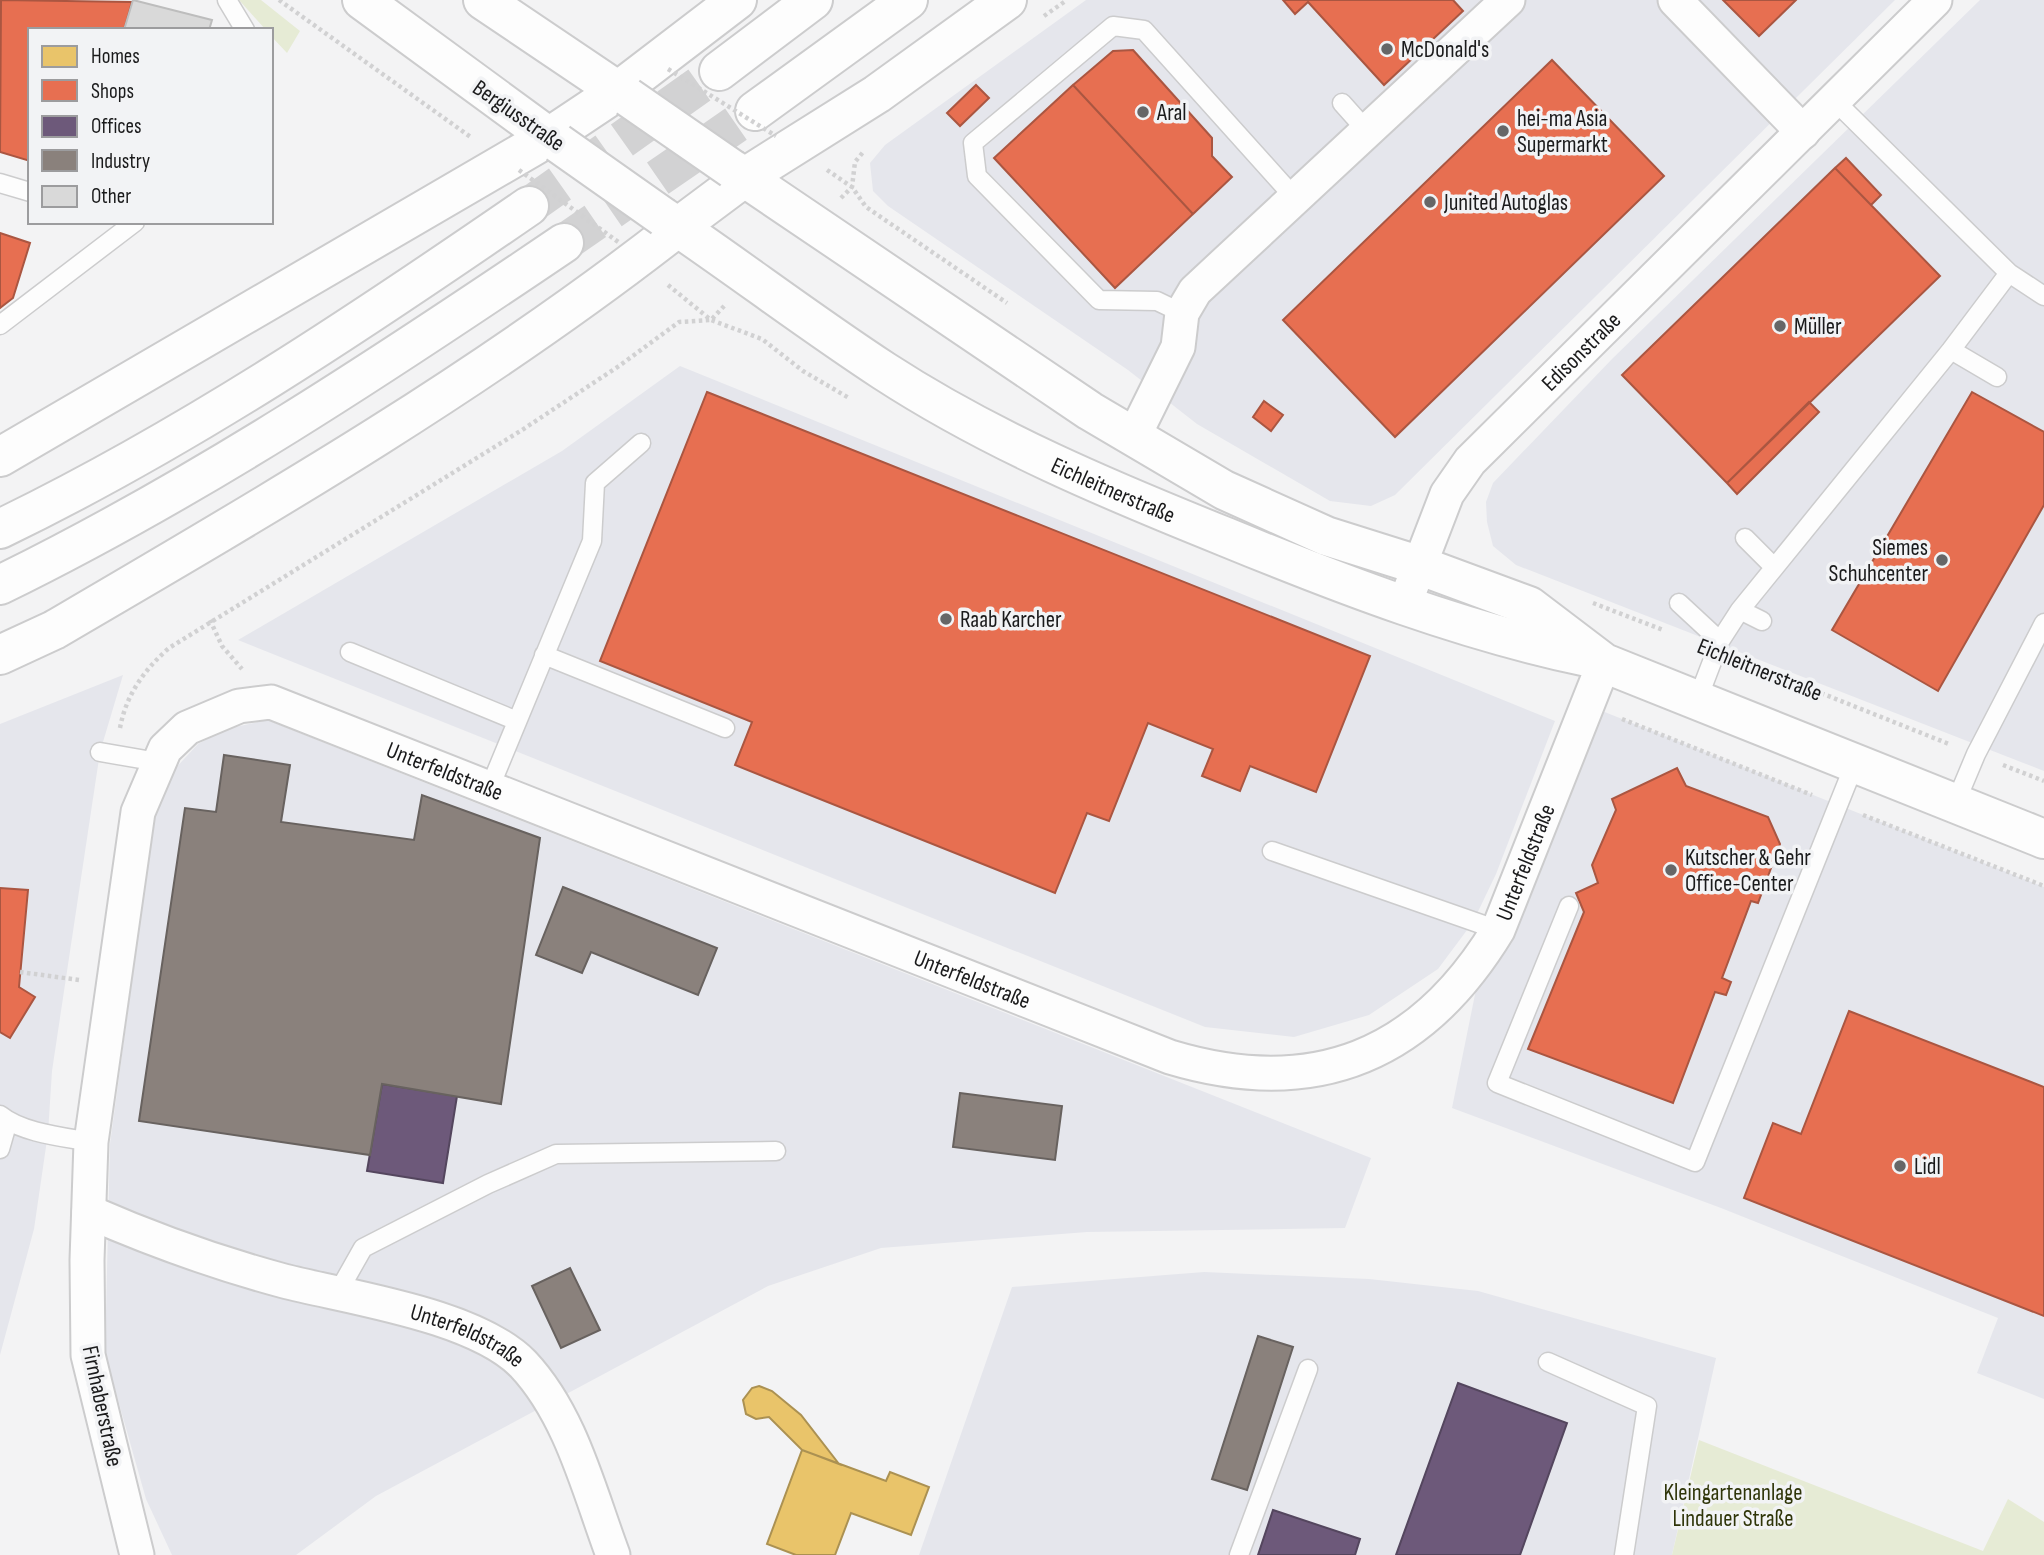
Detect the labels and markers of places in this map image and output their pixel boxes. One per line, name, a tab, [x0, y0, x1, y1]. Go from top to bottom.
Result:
place label: McDonald's	[1401, 36, 1489, 64]
marker: McDonald's	[1379, 41, 1395, 57]
place label: Aral	[1156, 99, 1187, 127]
marker: Aral	[1135, 104, 1151, 120]
place label: hei-ma Asia Supermarkt	[1517, 105, 1608, 159]
marker: hei-ma Asia Supermarkt	[1495, 123, 1511, 139]
place label: Junited Autoglas	[1443, 189, 1568, 217]
marker: Junited Autoglas	[1422, 194, 1438, 210]
place label: Müller	[1794, 313, 1842, 341]
marker: Müller	[1772, 318, 1788, 334]
place label: Siemes Schuhcenter	[1829, 534, 1928, 588]
marker: Siemes Schuhcenter	[1934, 552, 1950, 568]
place label: Raab Karcher	[960, 606, 1062, 634]
marker: Raab Karcher	[938, 611, 954, 627]
place label: Kutscher & Gehr Office-Center	[1685, 844, 1811, 898]
marker: Kutscher & Gehr Office-Center	[1663, 862, 1679, 878]
place label: Lidl	[1914, 1153, 1941, 1181]
marker: Lidl	[1892, 1158, 1908, 1174]

